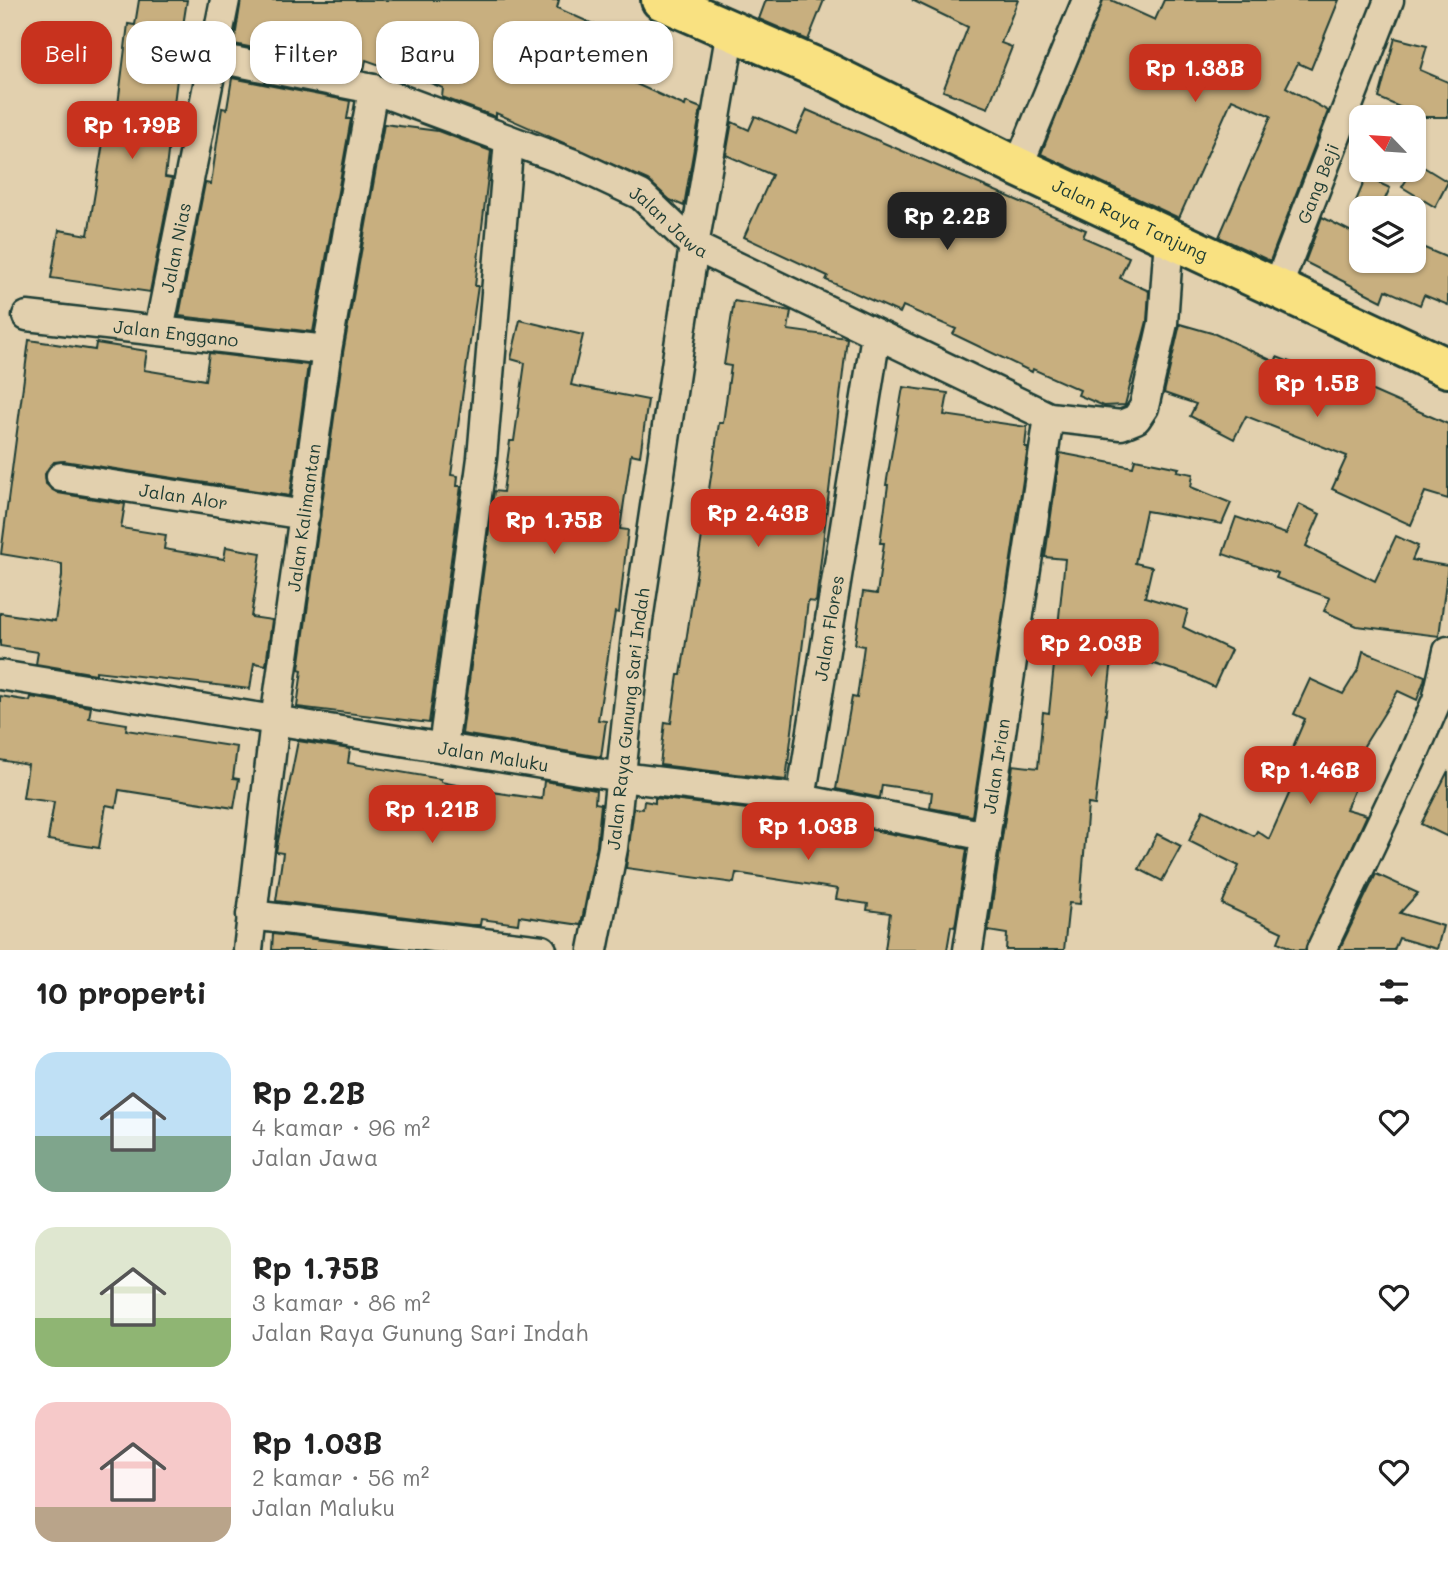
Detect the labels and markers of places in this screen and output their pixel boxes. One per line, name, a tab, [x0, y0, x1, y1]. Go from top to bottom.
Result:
pin: Rp 1.38B	[1123, 44, 1267, 104]
pin: Rp 1.79B	[60, 102, 204, 161]
pin: Rp 2.2B	[882, 192, 1012, 252]
pin: Rp 1.5B	[1252, 360, 1382, 419]
pin: Rp 2.43B	[686, 490, 830, 549]
pin: Rp 1.75B	[482, 496, 626, 556]
pin: Rp 2.03B	[1019, 620, 1163, 679]
pin: Rp 1.46B	[1238, 746, 1382, 806]
pin: Rp 1.21B	[360, 786, 504, 845]
pin: Rp 1.03B	[736, 802, 880, 862]

